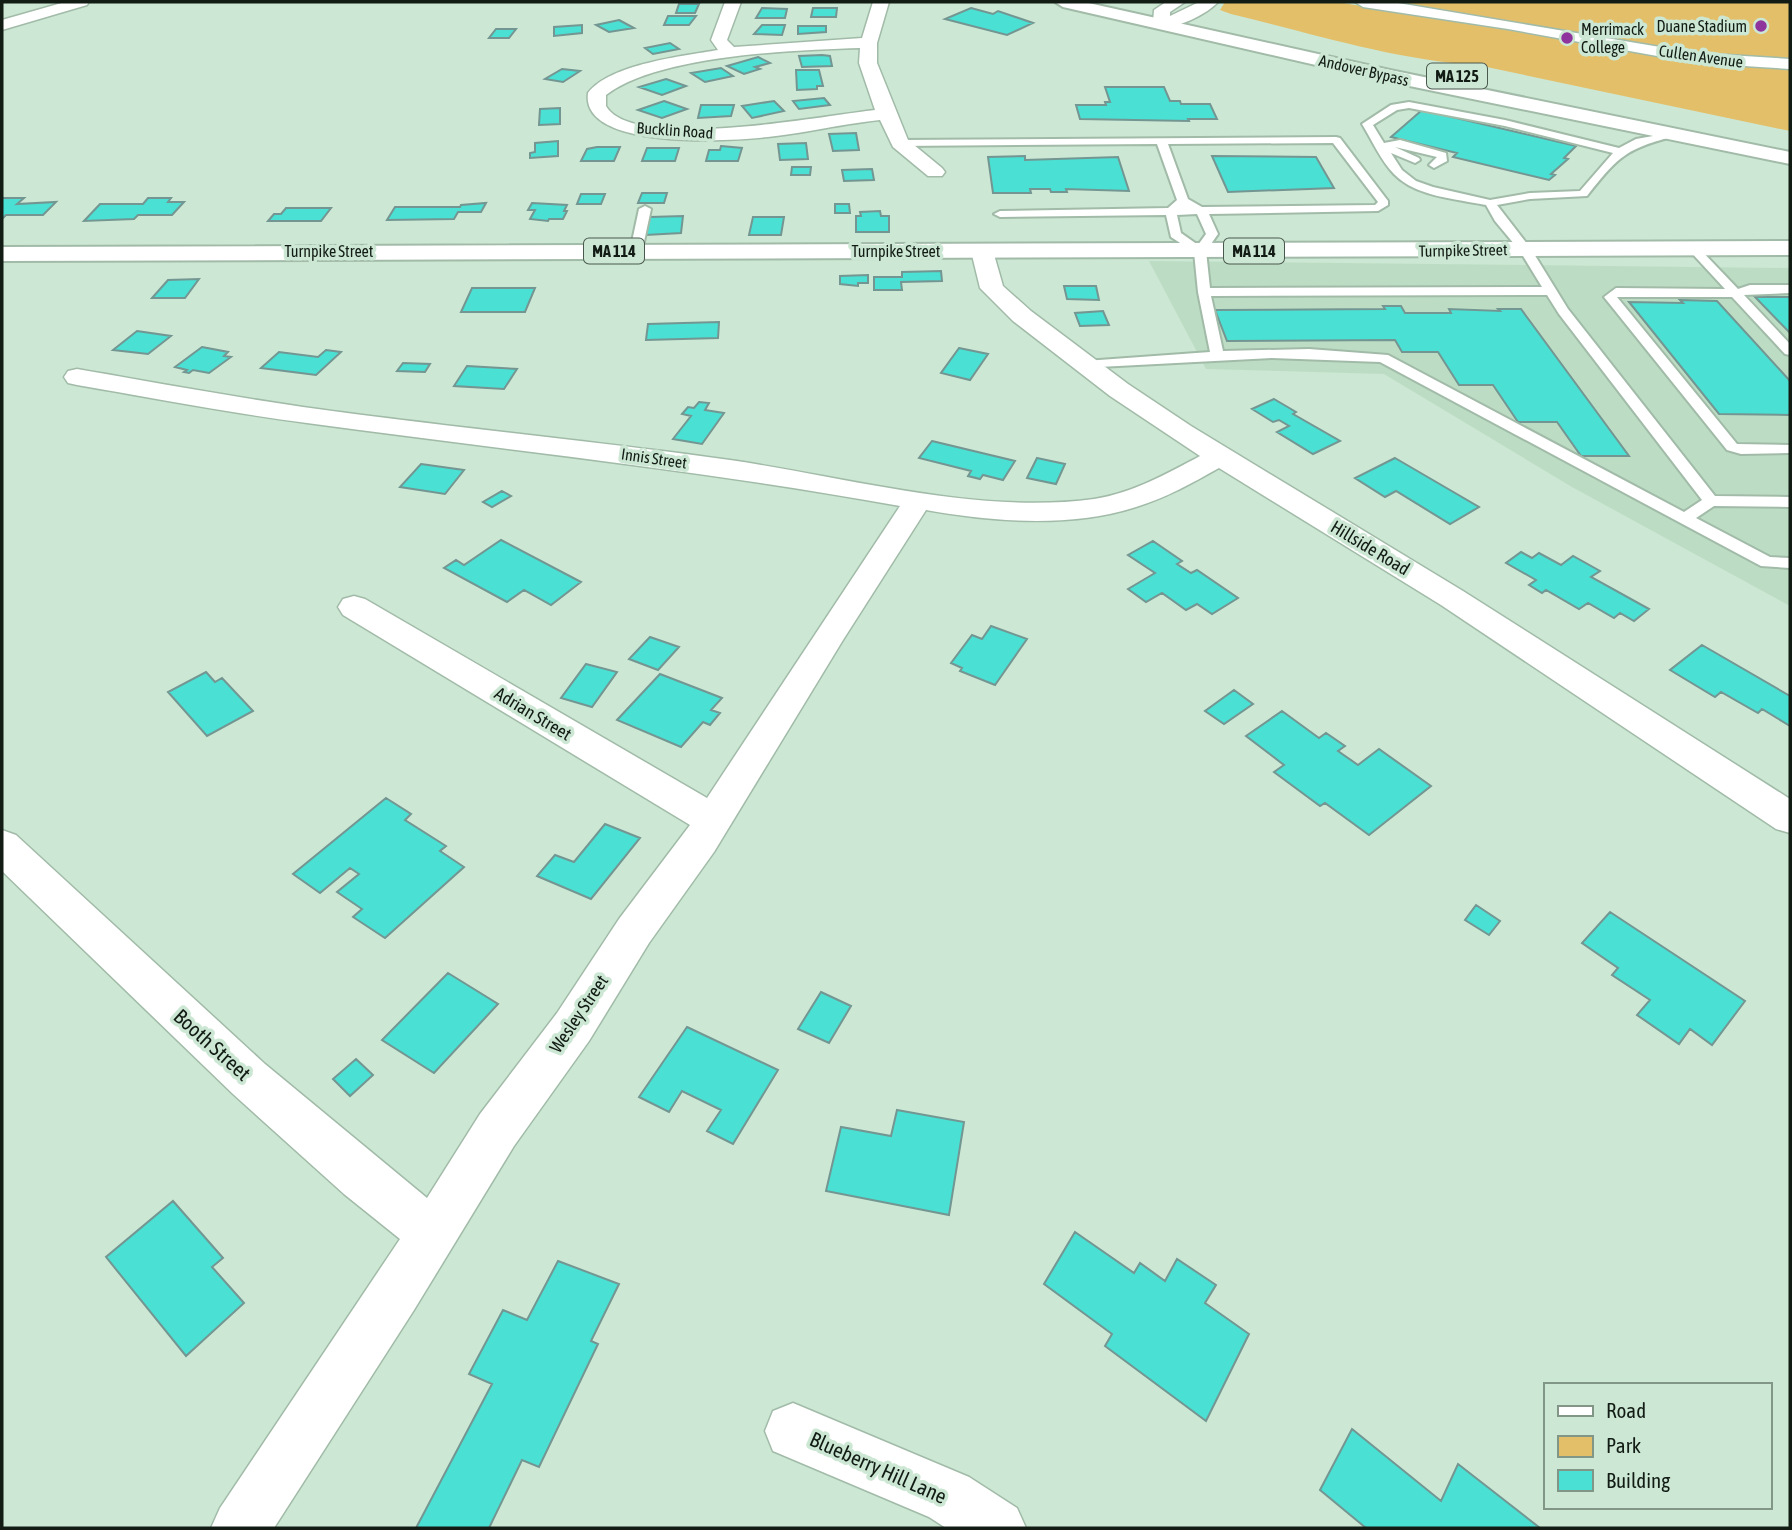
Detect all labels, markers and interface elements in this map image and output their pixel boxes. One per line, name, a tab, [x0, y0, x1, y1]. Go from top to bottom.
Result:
place label: Duane Stadium	[1656, 17, 1747, 35]
marker: Duane Stadium	[1753, 18, 1769, 34]
place label: Merrimack College	[1581, 20, 1644, 57]
marker: Merrimack College	[1559, 30, 1575, 46]
street label: Cullen Avenue	[1658, 41, 1744, 71]
street label: Andover Bypass	[1317, 51, 1411, 90]
road number: MA 125	[1427, 64, 1487, 88]
street label: Bucklin Road	[636, 118, 714, 142]
road number: MA 114	[584, 238, 644, 264]
road number: MA 114	[1224, 238, 1284, 264]
street label: Turnpike Street	[1418, 240, 1508, 261]
street label: Turnpike Street	[285, 242, 374, 261]
street label: Turnpike Street	[852, 242, 941, 261]
street label: Innis Street	[620, 444, 688, 472]
street label: Hillside Road	[1327, 516, 1413, 579]
street label: Adrian Street	[491, 682, 575, 745]
street label: Wesley Street	[545, 971, 612, 1056]
street label: Booth Street	[169, 1004, 256, 1085]
legend	[1544, 1383, 1771, 1509]
text: Road	[1606, 1398, 1646, 1422]
street label: Blueberry Hill Lane	[806, 1426, 951, 1508]
text: Park	[1606, 1433, 1641, 1457]
text: Building	[1606, 1468, 1670, 1492]

